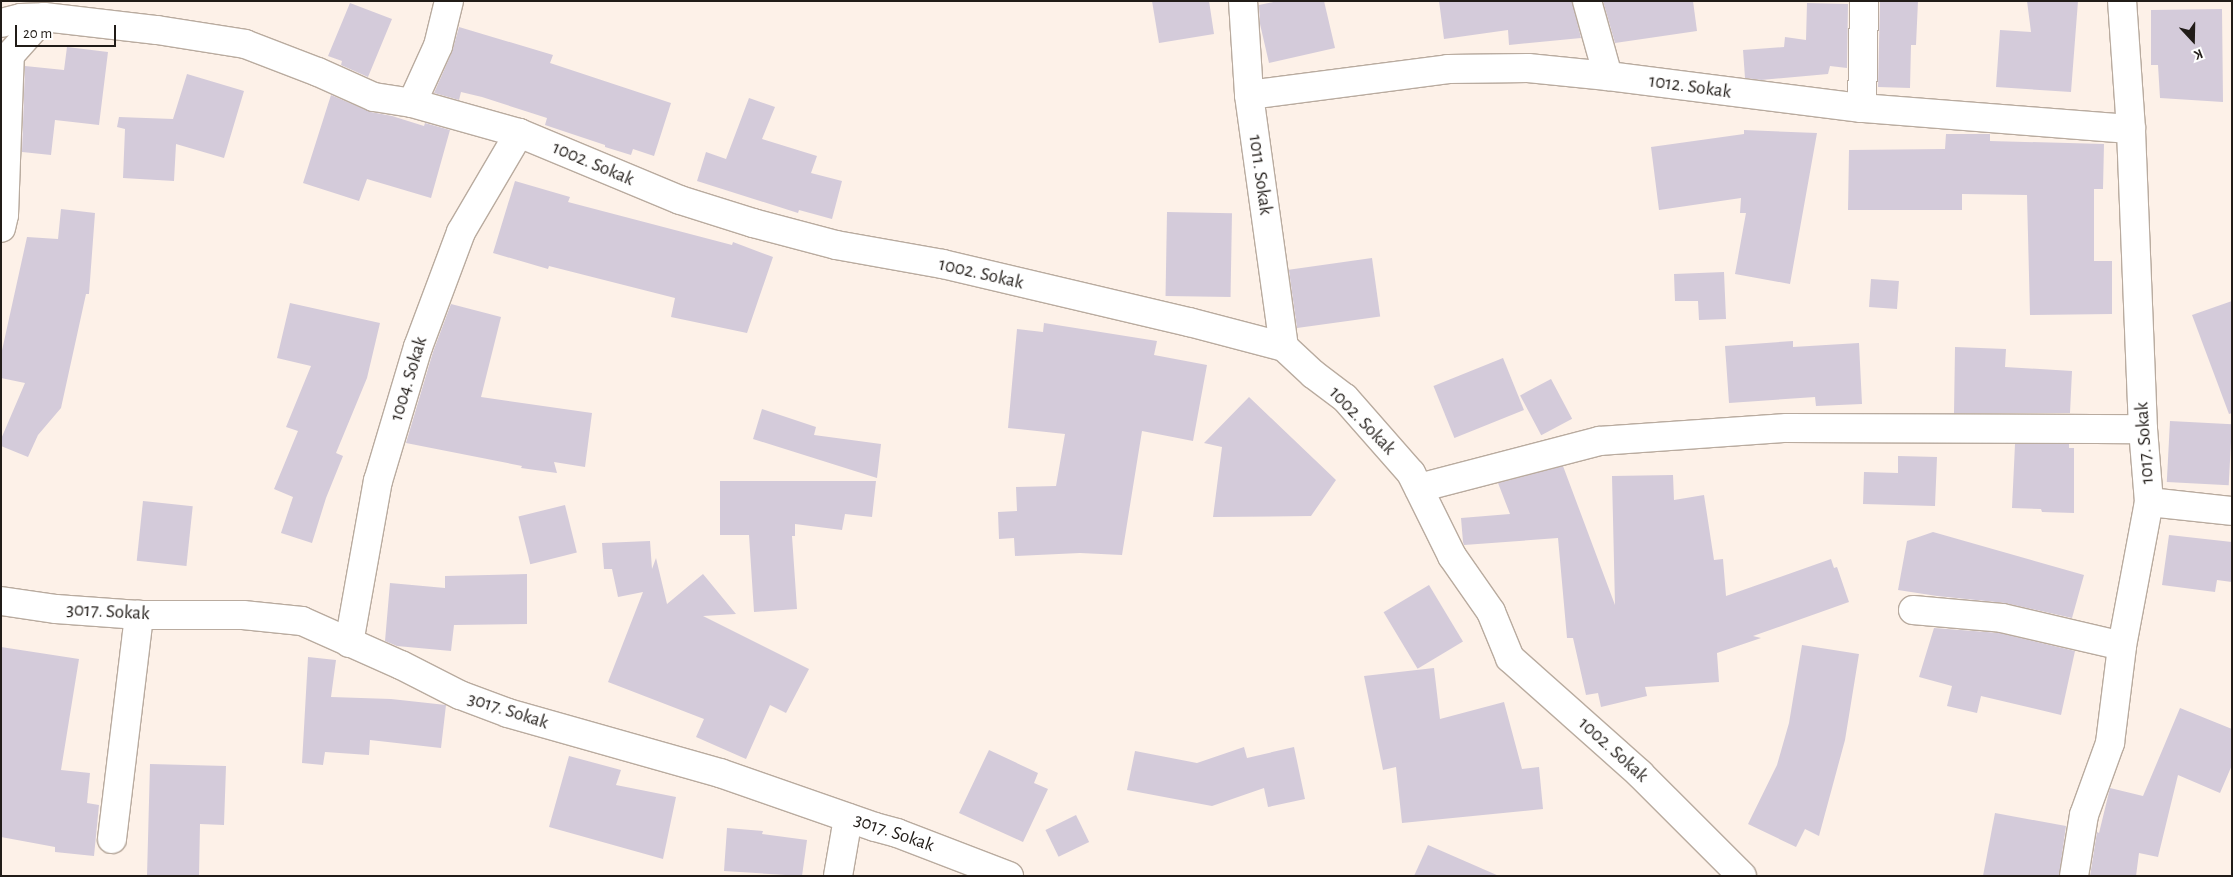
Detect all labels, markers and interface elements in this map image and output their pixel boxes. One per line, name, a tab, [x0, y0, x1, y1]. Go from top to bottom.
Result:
scale bar	[18, 15, 119, 47]
north arrow	[2168, 15, 2218, 65]
text: 20 m	[23, 26, 52, 41]
text: K	[2192, 46, 2205, 62]
street label: 1012. Sokak	[1647, 70, 1733, 104]
street label: 1011. Sokak	[1243, 133, 1277, 217]
street label: 1002. Sokak	[549, 137, 637, 191]
street label: 1002. Sokak	[936, 253, 1026, 295]
street label: 1004. Sokak	[385, 334, 433, 424]
street label: 1002. Sokak	[1324, 382, 1400, 460]
street label: 1017. Sokak	[2131, 401, 2159, 485]
street label: 3017. Sokak	[66, 598, 150, 626]
street label: 3017. Sokak	[465, 687, 551, 735]
street label: 1002. Sokak	[1573, 713, 1653, 787]
street label: 3017. Sokak	[851, 809, 937, 857]

